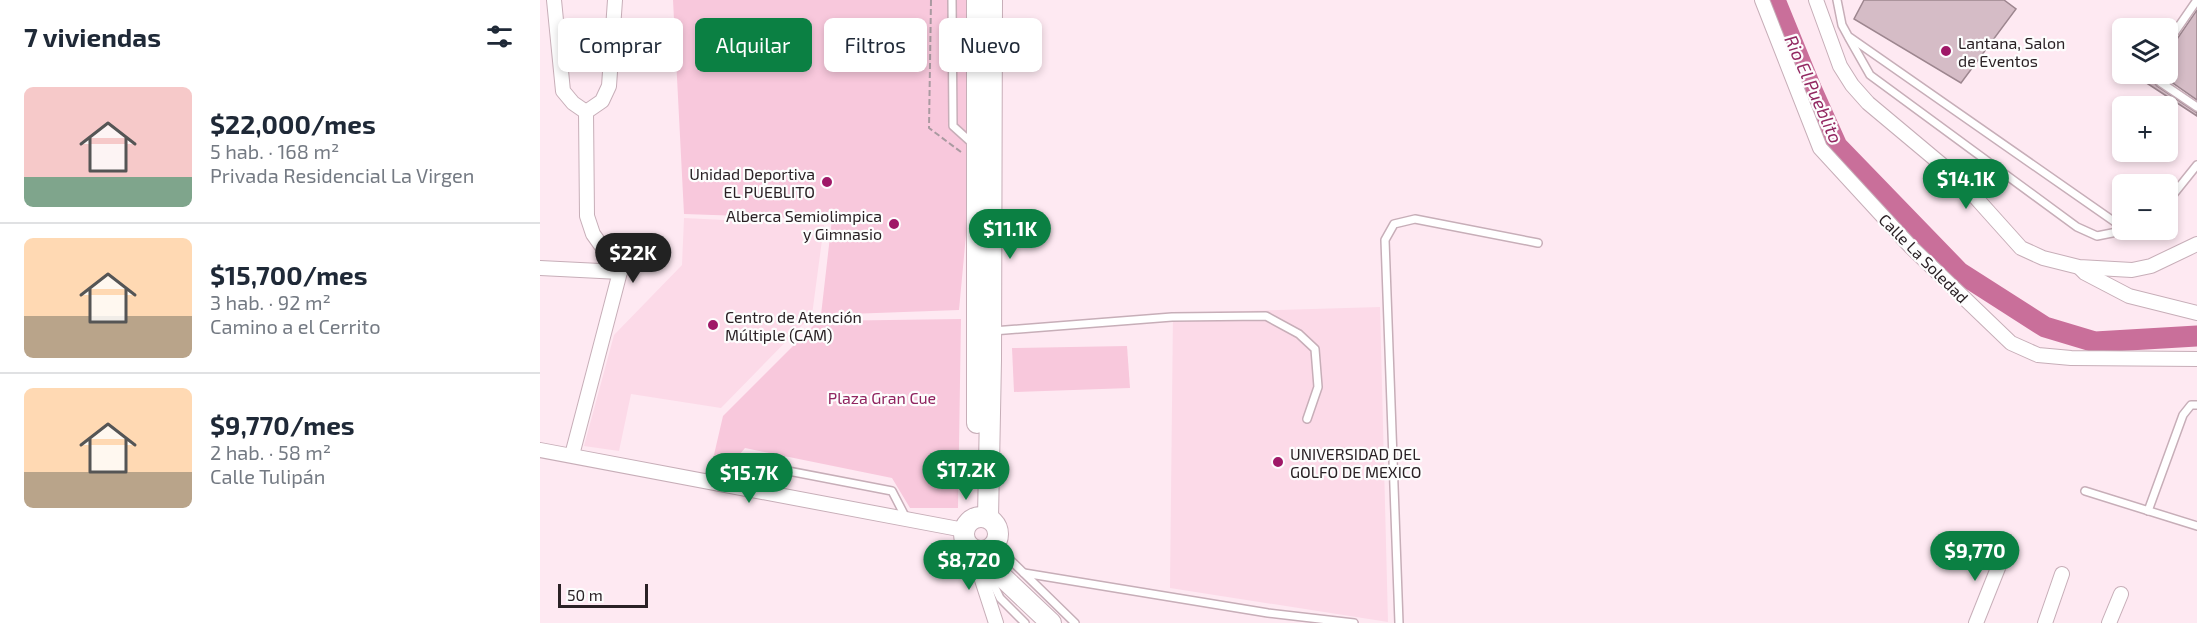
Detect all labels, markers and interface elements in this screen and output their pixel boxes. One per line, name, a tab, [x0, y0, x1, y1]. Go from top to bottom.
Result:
chip: Comprar	[558, 18, 683, 72]
chip: Alquilar	[695, 18, 812, 72]
chip: Filtros	[824, 18, 927, 72]
chip: Nuevo	[939, 18, 1042, 72]
map controls	[2112, 18, 2178, 240]
button: layers	[2112, 18, 2178, 84]
icon: filters	[483, 20, 516, 53]
text: 7 viviendas	[24, 21, 161, 52]
water label: Rio El Pueblito	[1780, 32, 1848, 146]
place label: Lantana, Salon de Eventos	[1958, 33, 2065, 70]
marker: Lantana, Salon de Eventos	[1939, 44, 1953, 58]
button: +	[2112, 96, 2178, 162]
text: $22,000/mes	[210, 108, 376, 139]
icon: home	[72, 111, 144, 183]
text: 5 hab. · 168 m²	[210, 139, 339, 163]
pin: $14.1K	[1917, 159, 2015, 210]
text: Privada Residencial La Virgen	[210, 163, 474, 187]
place label: Unidad Deportiva EL PUEBLITO	[689, 164, 815, 201]
text: $14.1K	[1937, 166, 1995, 190]
button: −	[2112, 174, 2178, 240]
marker: Unidad Deportiva EL PUEBLITO	[820, 175, 834, 189]
place label: Alberca Semiolimpica y Gimnasio	[726, 206, 882, 243]
pin: $11.1K	[961, 209, 1059, 260]
street label: Calle La Soledad	[1875, 209, 1973, 307]
text: $11.1K	[983, 216, 1037, 240]
marker: Alberca Semiolimpica y Gimnasio	[887, 217, 901, 231]
pin: $22K	[597, 233, 669, 284]
text: $22K	[609, 240, 657, 264]
text: $15,700/mes	[210, 259, 368, 290]
icon: home	[72, 262, 144, 334]
text: 3 hab. · 92 m²	[210, 290, 331, 314]
place label: Centro de Atención Múltiple (CAM)	[725, 307, 862, 344]
text: Camino a el Cerrito	[210, 314, 381, 338]
marker: Centro de Atención Múltiple (CAM)	[706, 318, 720, 332]
park label: Plaza Gran Cue	[828, 388, 936, 407]
text: $9,770/mes	[210, 409, 355, 440]
icon: home	[72, 412, 144, 484]
text: 2 hab. · 58 m²	[210, 440, 331, 464]
place label: UNIVERSIDAD DEL GOLFO DE MEXICO	[1290, 444, 1421, 481]
pin: $17.2K	[917, 450, 1015, 501]
pin: $15.7K	[700, 453, 798, 504]
marker: UNIVERSIDAD DEL GOLFO DE MEXICO	[1271, 455, 1285, 469]
text: $17.2K	[936, 457, 996, 481]
text: $15.7K	[720, 460, 778, 484]
text: Calle Tulipán	[210, 464, 325, 488]
pin: $9,770	[1926, 531, 2024, 582]
text: $9,770	[1944, 538, 2006, 562]
pin: $8,720	[920, 540, 1018, 591]
text: $8,720	[937, 547, 1001, 571]
scale bar	[558, 581, 648, 608]
text: 50 m	[567, 585, 603, 604]

